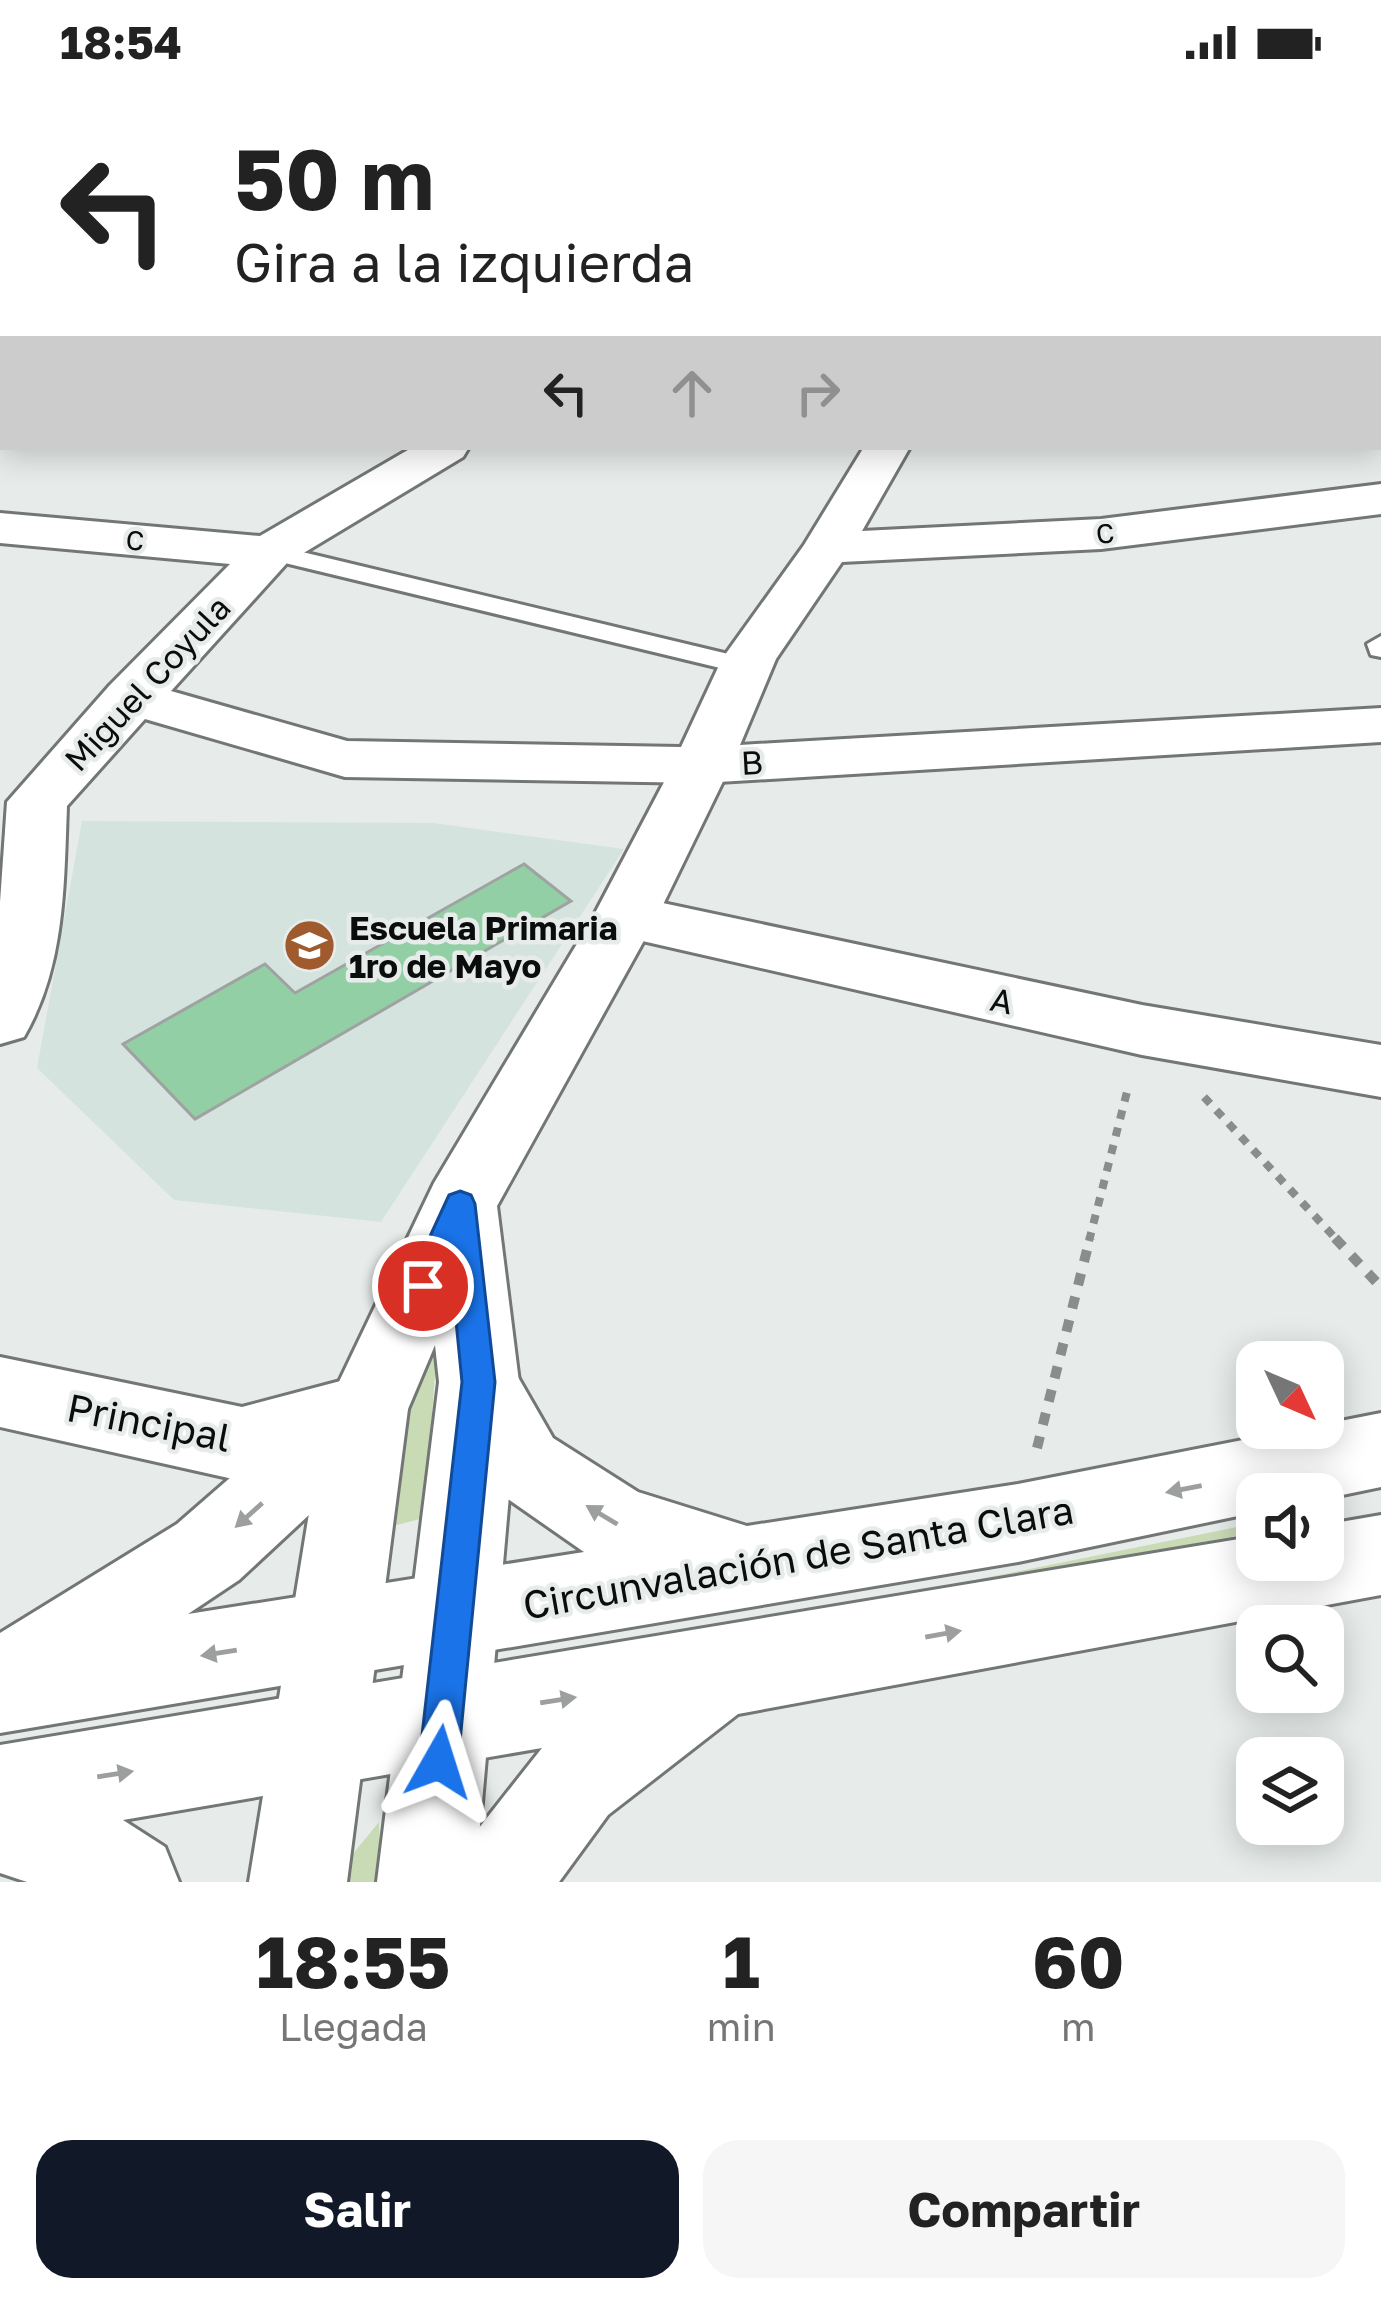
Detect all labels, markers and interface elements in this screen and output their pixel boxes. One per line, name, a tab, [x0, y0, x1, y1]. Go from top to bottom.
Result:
text: 18:54	[60, 15, 182, 69]
text: 50 m	[234, 128, 434, 228]
icon: left	[36, 132, 192, 288]
text: Gira a la izquierda	[234, 229, 694, 294]
icon: left	[533, 360, 599, 426]
icon: ahead	[659, 360, 725, 426]
icon: right	[785, 360, 851, 426]
street label: C	[1094, 516, 1116, 550]
street label: C	[124, 523, 146, 557]
street label: Miguel Coyula	[56, 588, 238, 778]
street label: B	[740, 742, 764, 782]
place label: Escuela Primaria 1ro de Mayo	[349, 908, 618, 985]
school or university icon: Escuela Primaria 1ro de Mayo	[282, 918, 338, 974]
street label: A	[987, 979, 1017, 1021]
pin	[372, 1235, 474, 1337]
icon: arrive	[390, 1253, 456, 1319]
north arrow	[1236, 1341, 1344, 1449]
map controls	[1236, 1341, 1344, 1845]
street label: Principal	[63, 1383, 235, 1461]
button: sound	[1236, 1473, 1344, 1581]
one-way arrow	[1165, 1481, 1202, 1500]
street label: Circunvalación de Santa Clara	[519, 1485, 1077, 1629]
one-way arrow	[234, 1501, 263, 1528]
one-way arrow	[585, 1506, 619, 1527]
button: search	[1236, 1605, 1344, 1713]
one-way arrow	[924, 1624, 962, 1643]
one-way arrow	[200, 1643, 237, 1662]
one-way arrow	[540, 1691, 578, 1709]
position arrow	[376, 1699, 502, 1825]
button: layers	[1236, 1737, 1344, 1845]
one-way arrow	[97, 1764, 135, 1782]
text: 18:55	[256, 1917, 450, 2004]
text: 1	[723, 1917, 760, 2004]
text: 60	[1032, 1917, 1125, 2004]
text: Llegada	[279, 2003, 428, 2050]
text: min	[707, 2003, 776, 2050]
text: m	[1061, 2003, 1096, 2050]
button: Salir	[36, 2140, 679, 2278]
button: Compartir	[703, 2140, 1345, 2278]

